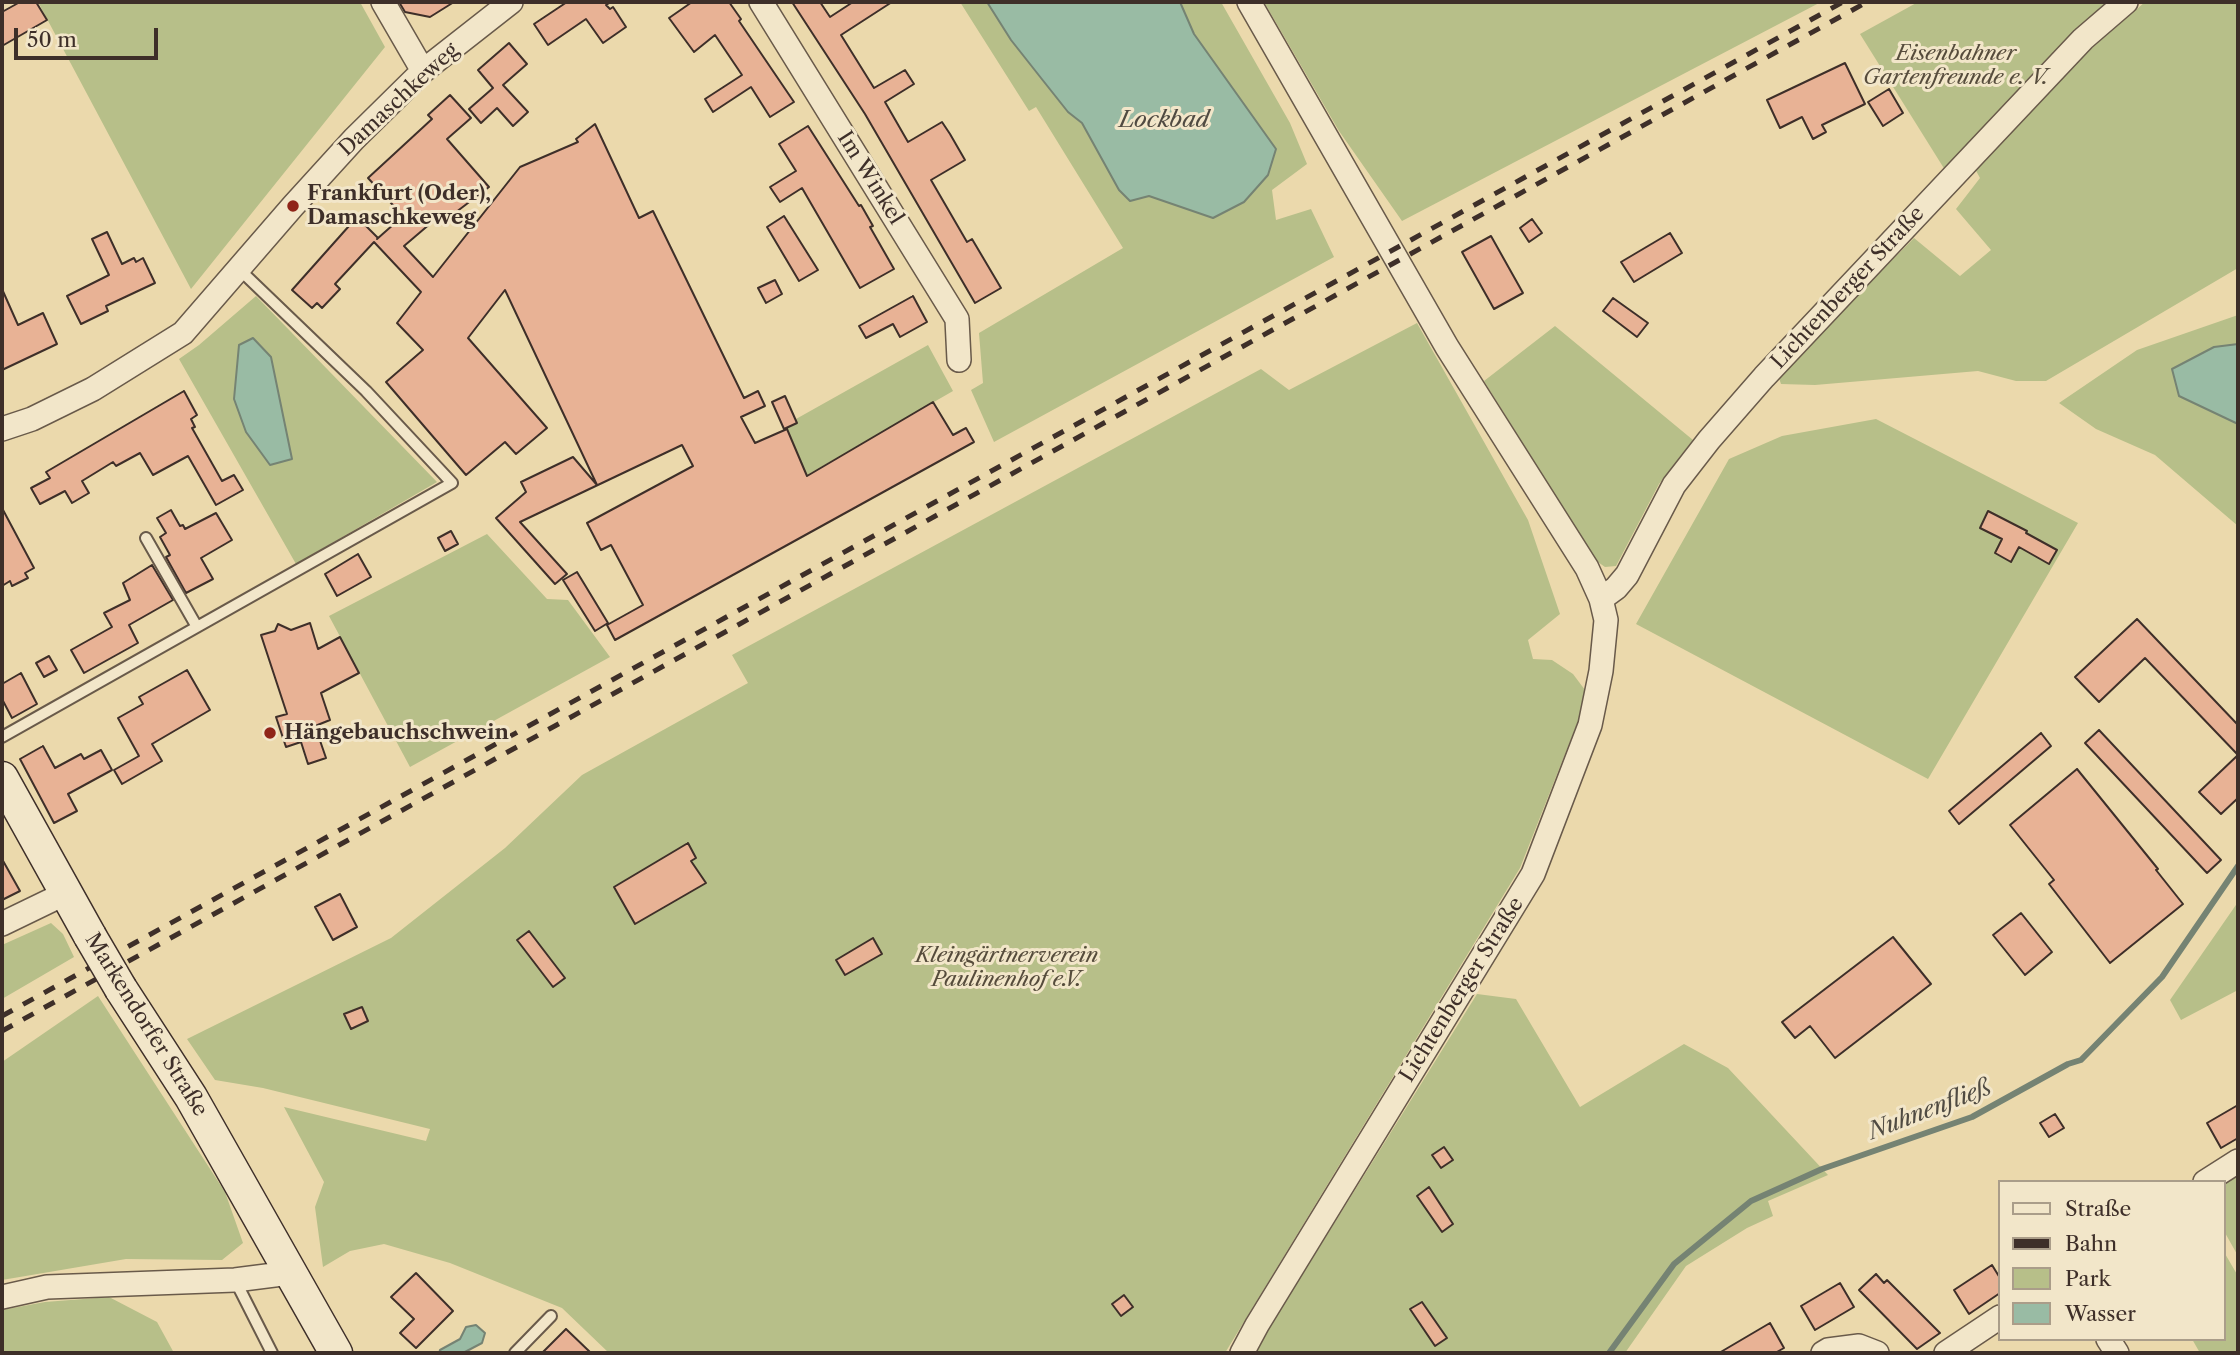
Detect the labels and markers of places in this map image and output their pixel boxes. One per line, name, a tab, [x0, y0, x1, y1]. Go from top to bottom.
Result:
place label: Frankfurt (Oder), Damaschkeweg	[307, 181, 491, 231]
marker: Frankfurt (Oder), Damaschkeweg	[285, 198, 301, 214]
place label: Hängebauchschwein	[284, 720, 509, 746]
marker: Hängebauchschwein	[262, 725, 278, 741]

